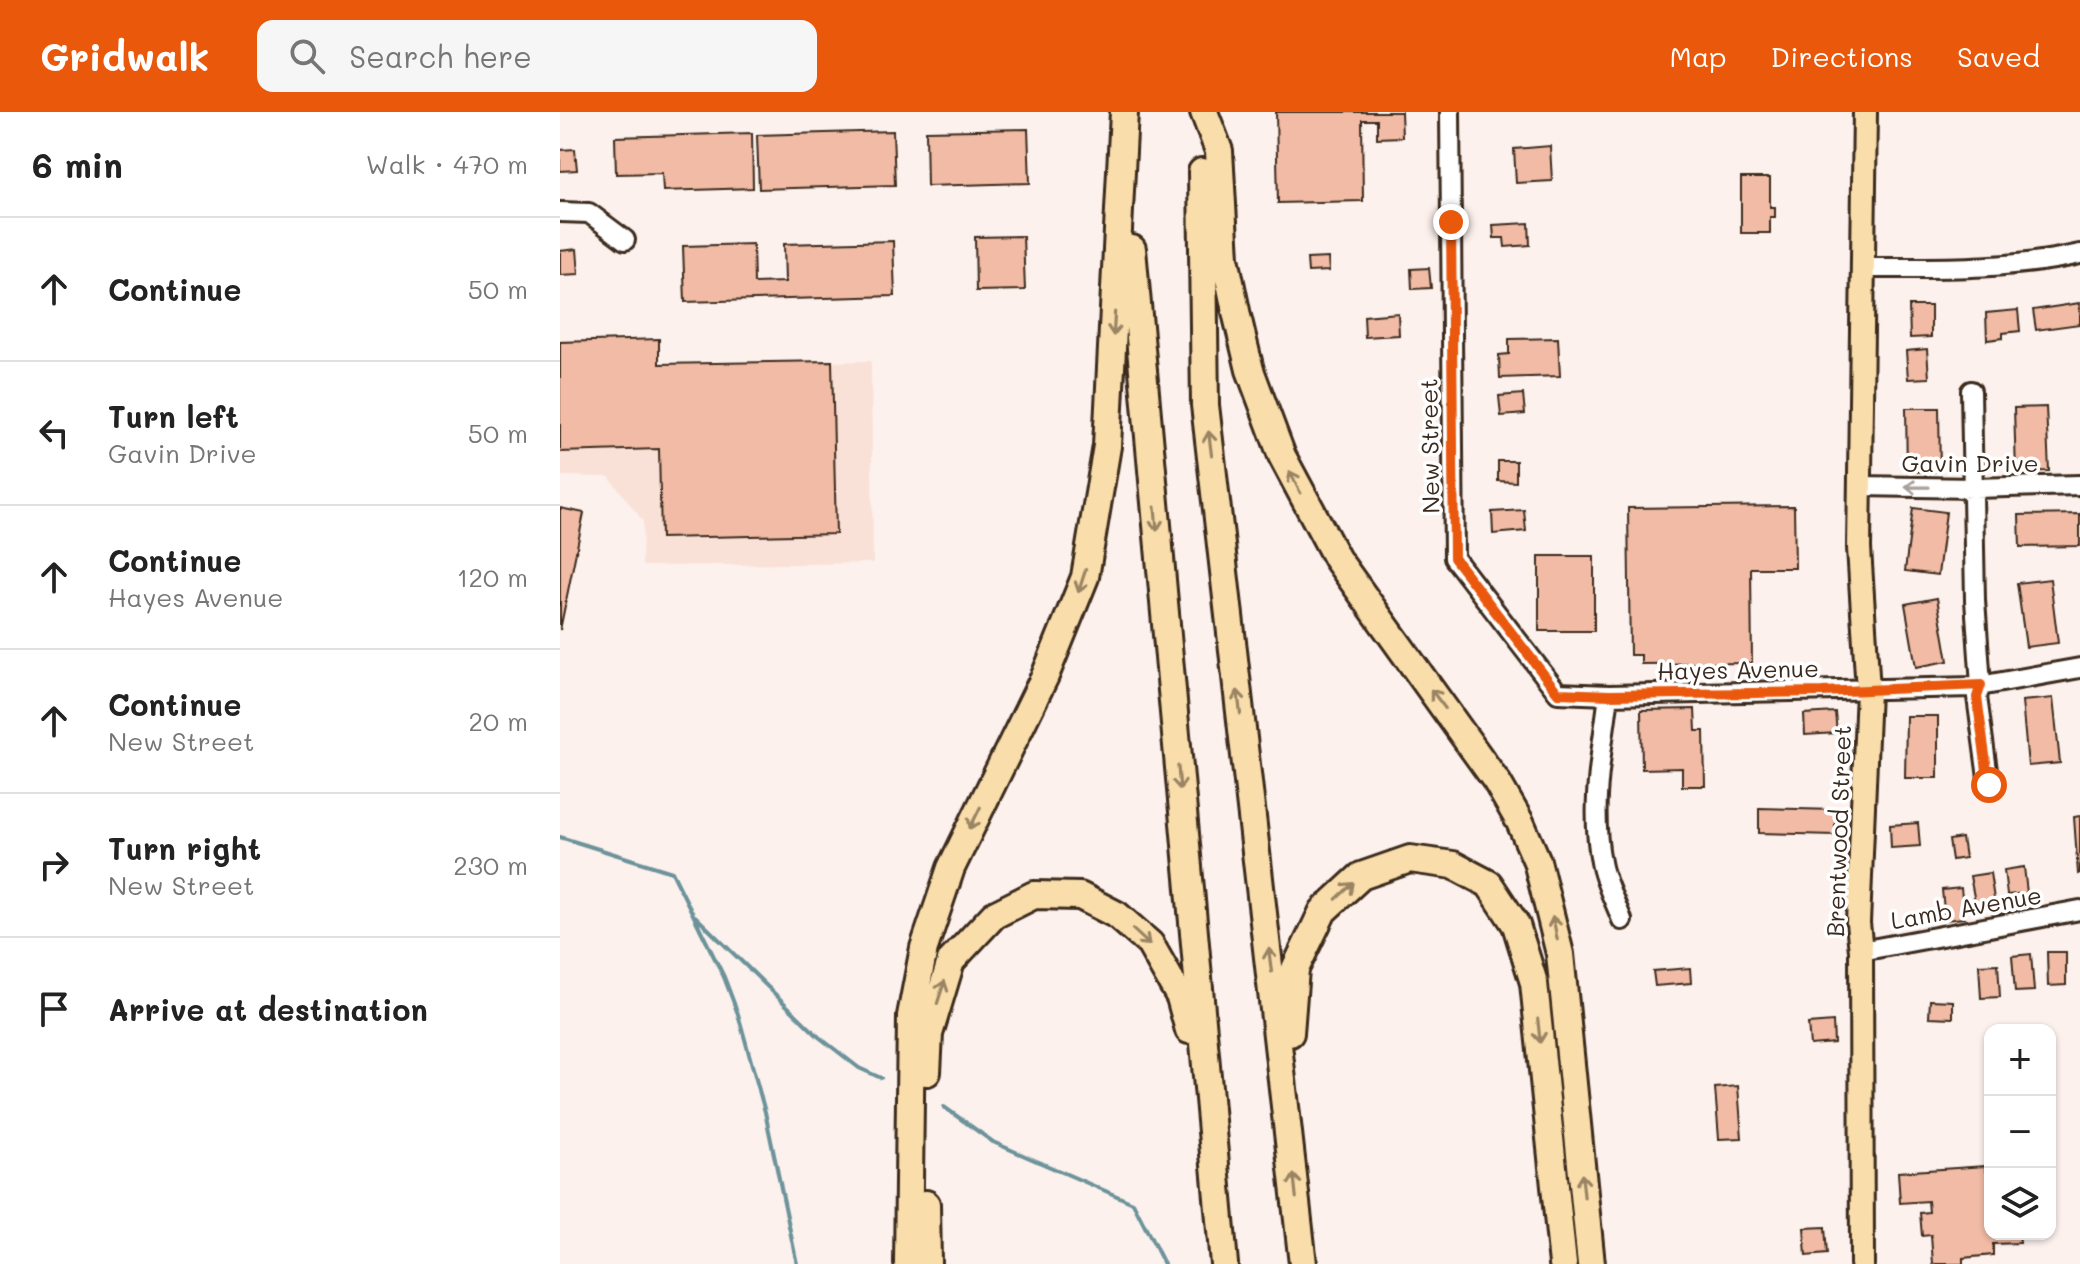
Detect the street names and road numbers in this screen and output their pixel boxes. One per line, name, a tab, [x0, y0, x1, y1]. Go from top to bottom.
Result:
street label: New Street	[1412, 378, 1446, 514]
street label: Gavin Drive	[1901, 447, 2039, 478]
street label: Hayes Avenue	[1657, 652, 1819, 686]
street label: Brentwood Street	[1819, 725, 1857, 937]
street label: Lamb Avenue	[1888, 878, 2044, 936]

